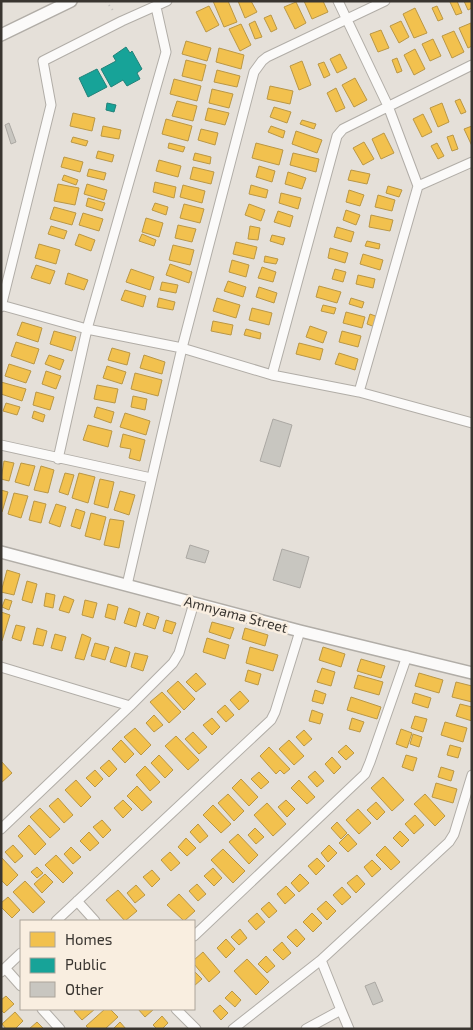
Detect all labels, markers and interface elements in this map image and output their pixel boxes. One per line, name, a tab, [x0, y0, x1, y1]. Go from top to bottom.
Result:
street label: Amnyama Street	[183, 592, 289, 636]
legend	[20, 920, 195, 1010]
text: Homes	[65, 930, 112, 948]
text: Public	[65, 955, 106, 973]
text: Other	[65, 980, 104, 998]

